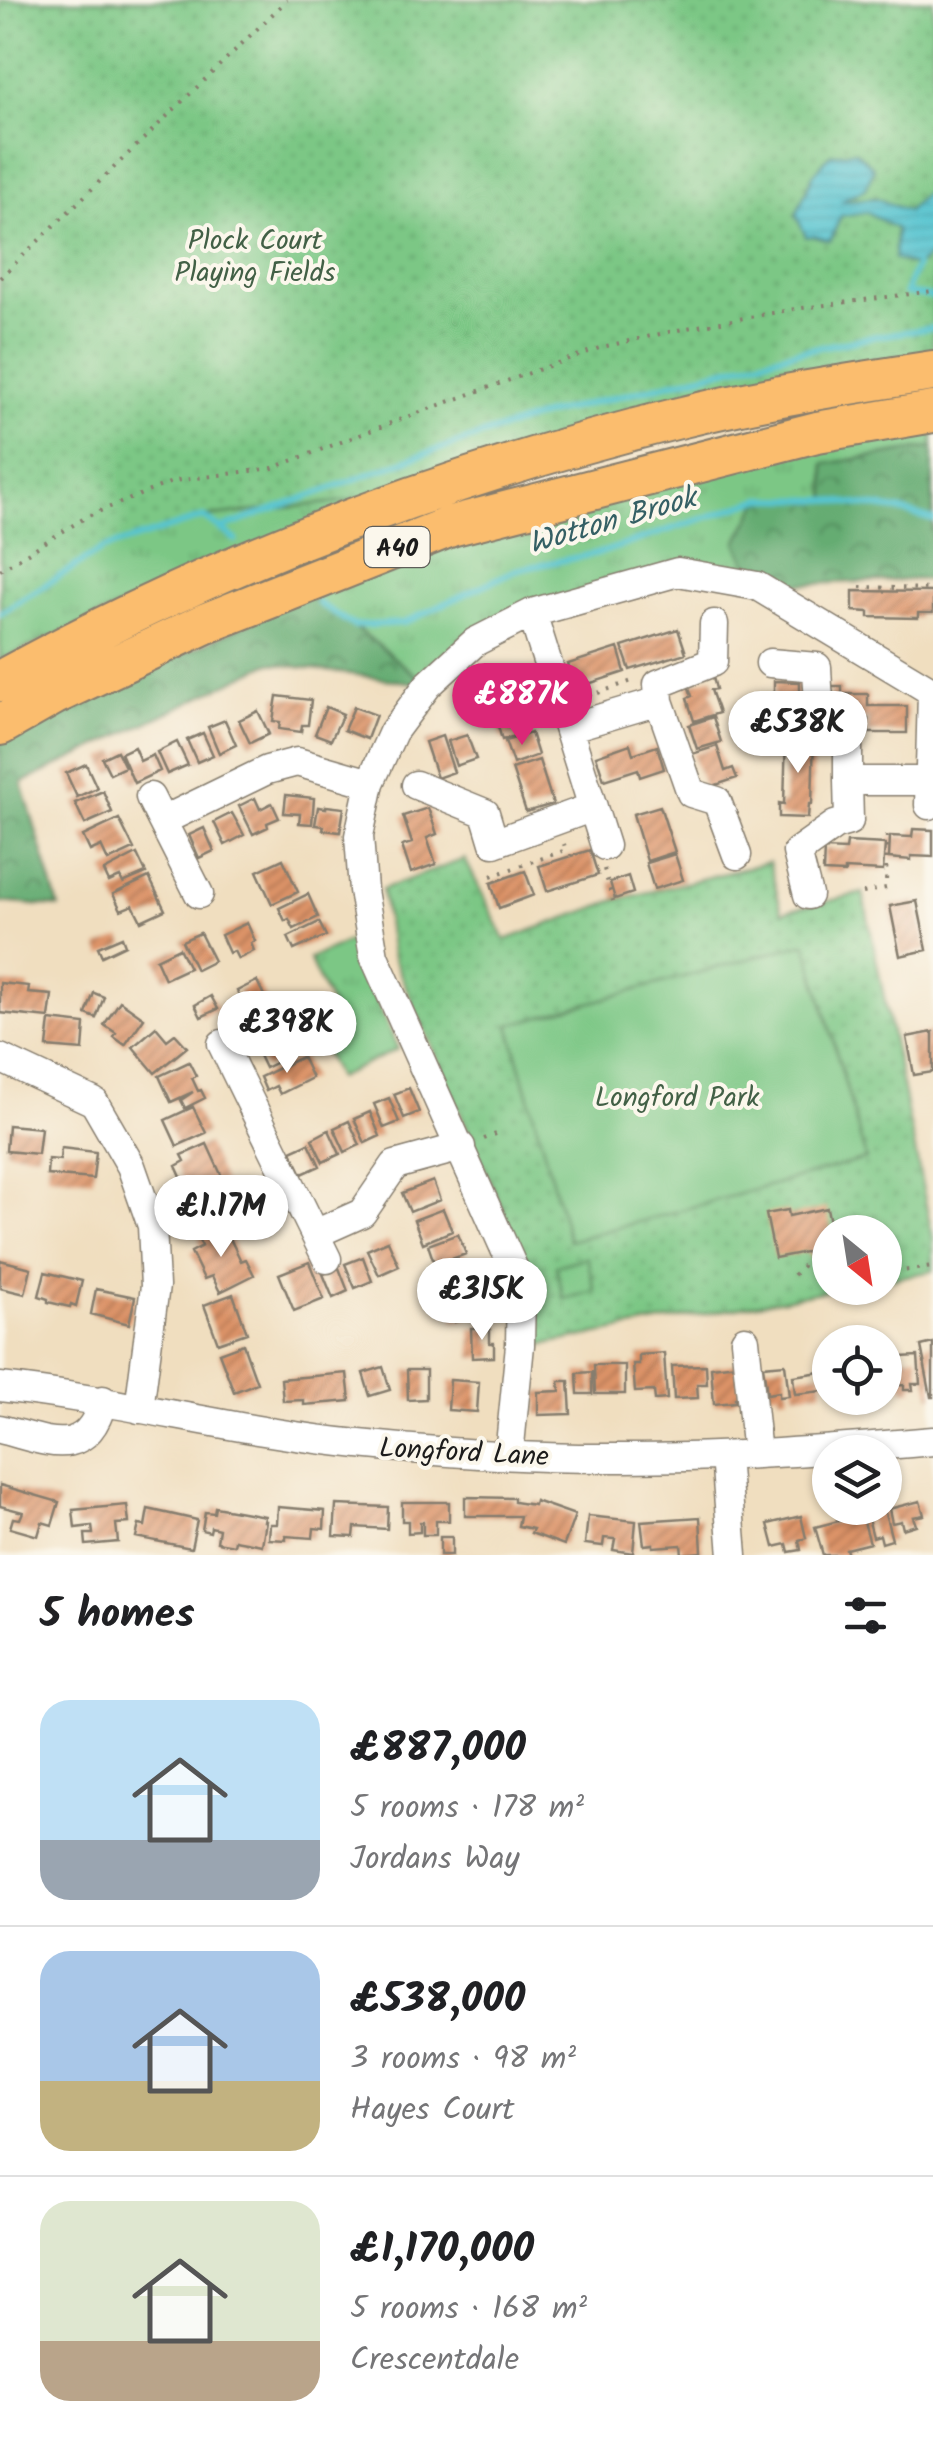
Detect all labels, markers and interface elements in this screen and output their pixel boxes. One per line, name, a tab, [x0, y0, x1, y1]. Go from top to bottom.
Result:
park label: Plock Court Playing Fields	[174, 219, 336, 296]
water label: Wotton Brook	[523, 474, 706, 569]
road number: A40	[364, 527, 430, 567]
pin: £887K	[452, 663, 592, 748]
text: £887K	[474, 670, 570, 721]
pin: £538K	[728, 691, 868, 776]
text: £538K	[750, 698, 846, 749]
pin: £398K	[217, 991, 357, 1076]
text: £398K	[239, 998, 335, 1049]
park label: Longford Park	[595, 1076, 760, 1121]
pin: £1.17M	[140, 1175, 302, 1260]
text: £1.17M	[176, 1182, 266, 1233]
north arrow	[812, 1215, 902, 1305]
map controls	[812, 1215, 902, 1525]
pin: £315K	[412, 1258, 552, 1343]
text: £315K	[439, 1265, 525, 1316]
button: locate	[812, 1325, 902, 1415]
street label: Longford Lane	[378, 1427, 550, 1480]
button: layers	[812, 1435, 902, 1525]
text: 5 homes	[40, 1582, 195, 1649]
icon: filters	[838, 1588, 893, 1643]
text: £887,000	[350, 1716, 526, 1783]
icon: home	[120, 1740, 240, 1860]
text: 5 rooms · 178 m²	[350, 1783, 584, 1834]
text: Jordans Way	[350, 1834, 520, 1885]
text: £538,000	[350, 1967, 525, 2034]
icon: home	[120, 1991, 240, 2111]
text: 3 rooms · 98 m²	[350, 2034, 576, 2085]
text: Hayes Court	[350, 2085, 514, 2136]
text: £1,170,000	[350, 2217, 534, 2284]
icon: home	[120, 2241, 240, 2361]
text: 5 rooms · 168 m²	[350, 2284, 587, 2335]
text: Crescentdale	[350, 2335, 519, 2386]

